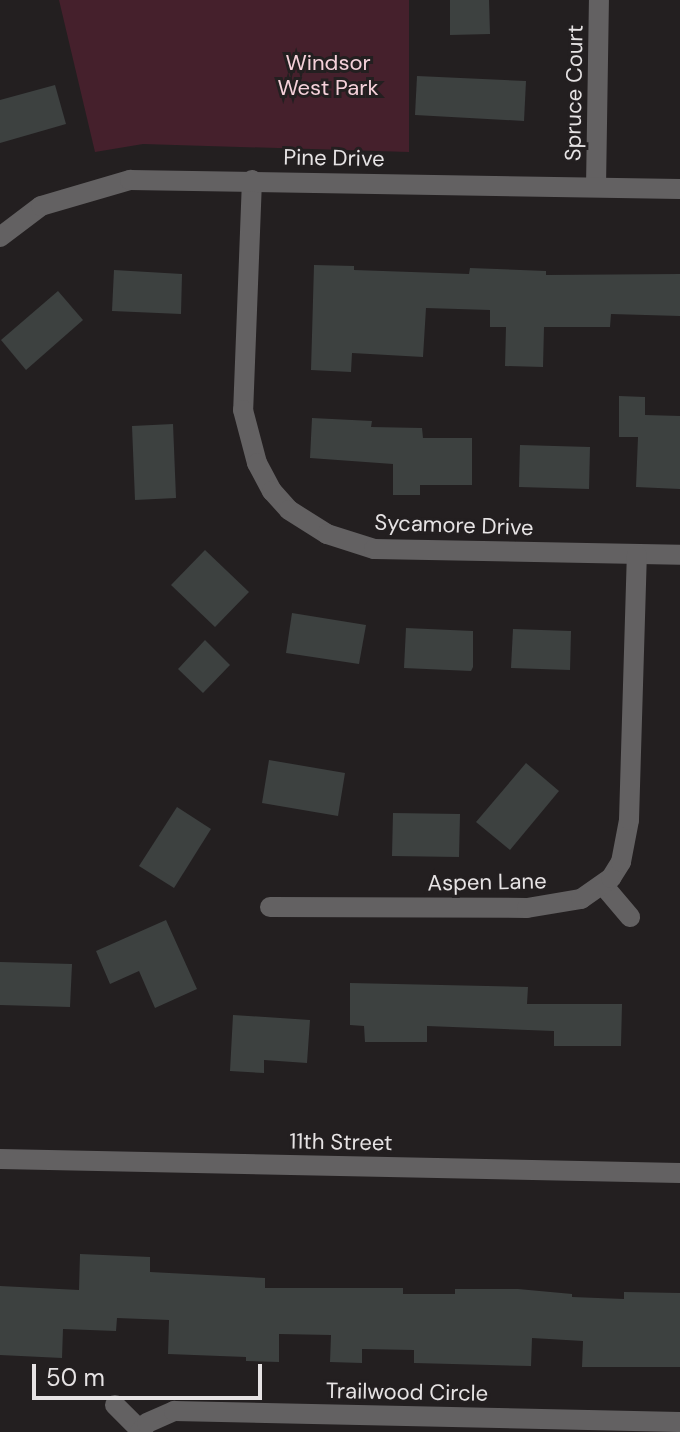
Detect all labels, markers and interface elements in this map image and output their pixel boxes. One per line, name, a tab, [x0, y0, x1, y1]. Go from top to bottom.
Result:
street label: Spruce Court	[560, 25, 588, 161]
park label: Windsor West Park	[277, 49, 379, 100]
street label: Pine Drive	[283, 144, 385, 172]
street label: Sycamore Drive	[374, 509, 534, 541]
street label: Aspen Lane	[427, 868, 547, 896]
street label: 11th Street	[289, 1128, 393, 1156]
scale bar	[36, 1348, 266, 1398]
text: 50 m	[46, 1362, 105, 1393]
street label: Trailwood Circle	[326, 1377, 488, 1407]

